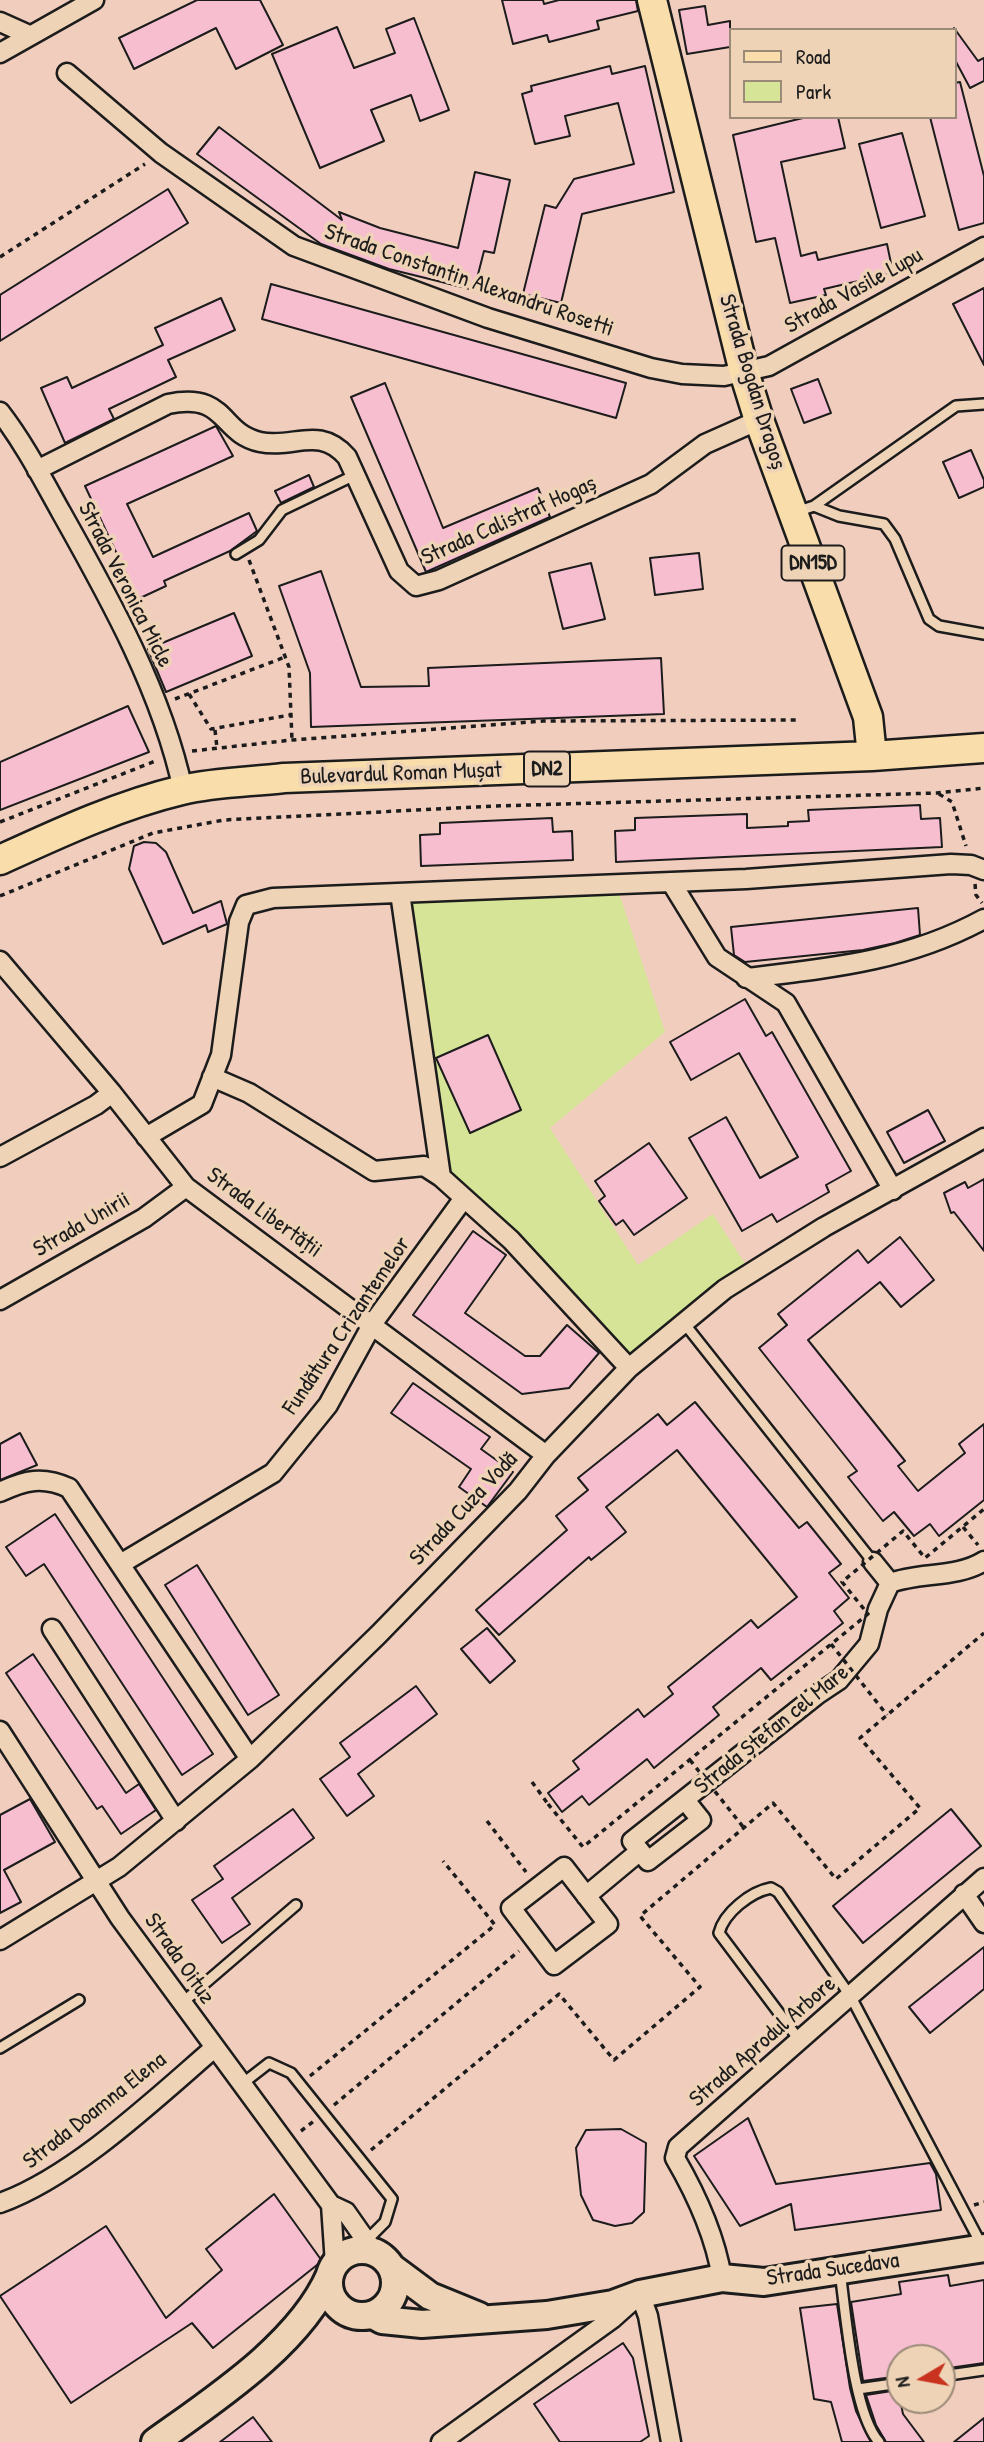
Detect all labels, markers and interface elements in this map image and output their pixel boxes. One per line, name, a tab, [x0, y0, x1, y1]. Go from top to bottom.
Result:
legend	[729, 28, 956, 119]
text: Road	[796, 42, 830, 71]
text: Park	[796, 77, 831, 106]
street label: Strada Constantin Alexandru Rosetti	[321, 218, 617, 344]
street label: Strada Vasile Lupu	[780, 242, 928, 340]
street label: Strada Bogdan Dragoș	[712, 291, 792, 473]
street label: Strada Calistrat Hogaș	[417, 470, 601, 572]
street label: Strada Veronica Micle	[71, 498, 179, 672]
road number: DN15D	[782, 546, 844, 580]
road number: DN2	[524, 752, 570, 786]
street label: Bulevardul Roman Mușat	[300, 757, 502, 791]
street label: Strada Libertății	[201, 1162, 327, 1264]
street label: Strada Unirii	[29, 1186, 135, 1264]
street label: Fundătura Crizantemelor	[277, 1232, 417, 1420]
street label: Strada Cuza Vodă	[404, 1446, 524, 1572]
street label: Strada Ștefan cel Mare	[689, 1659, 855, 1801]
street label: Strada Oituz	[138, 1908, 220, 2010]
street label: Strada Aprodul Arbore	[684, 1971, 842, 2113]
street label: Strada Doamna Elena	[18, 2047, 172, 2175]
street label: Strada Sucedava	[765, 2247, 901, 2293]
north arrow	[886, 2344, 956, 2414]
text: N	[889, 2375, 916, 2390]

